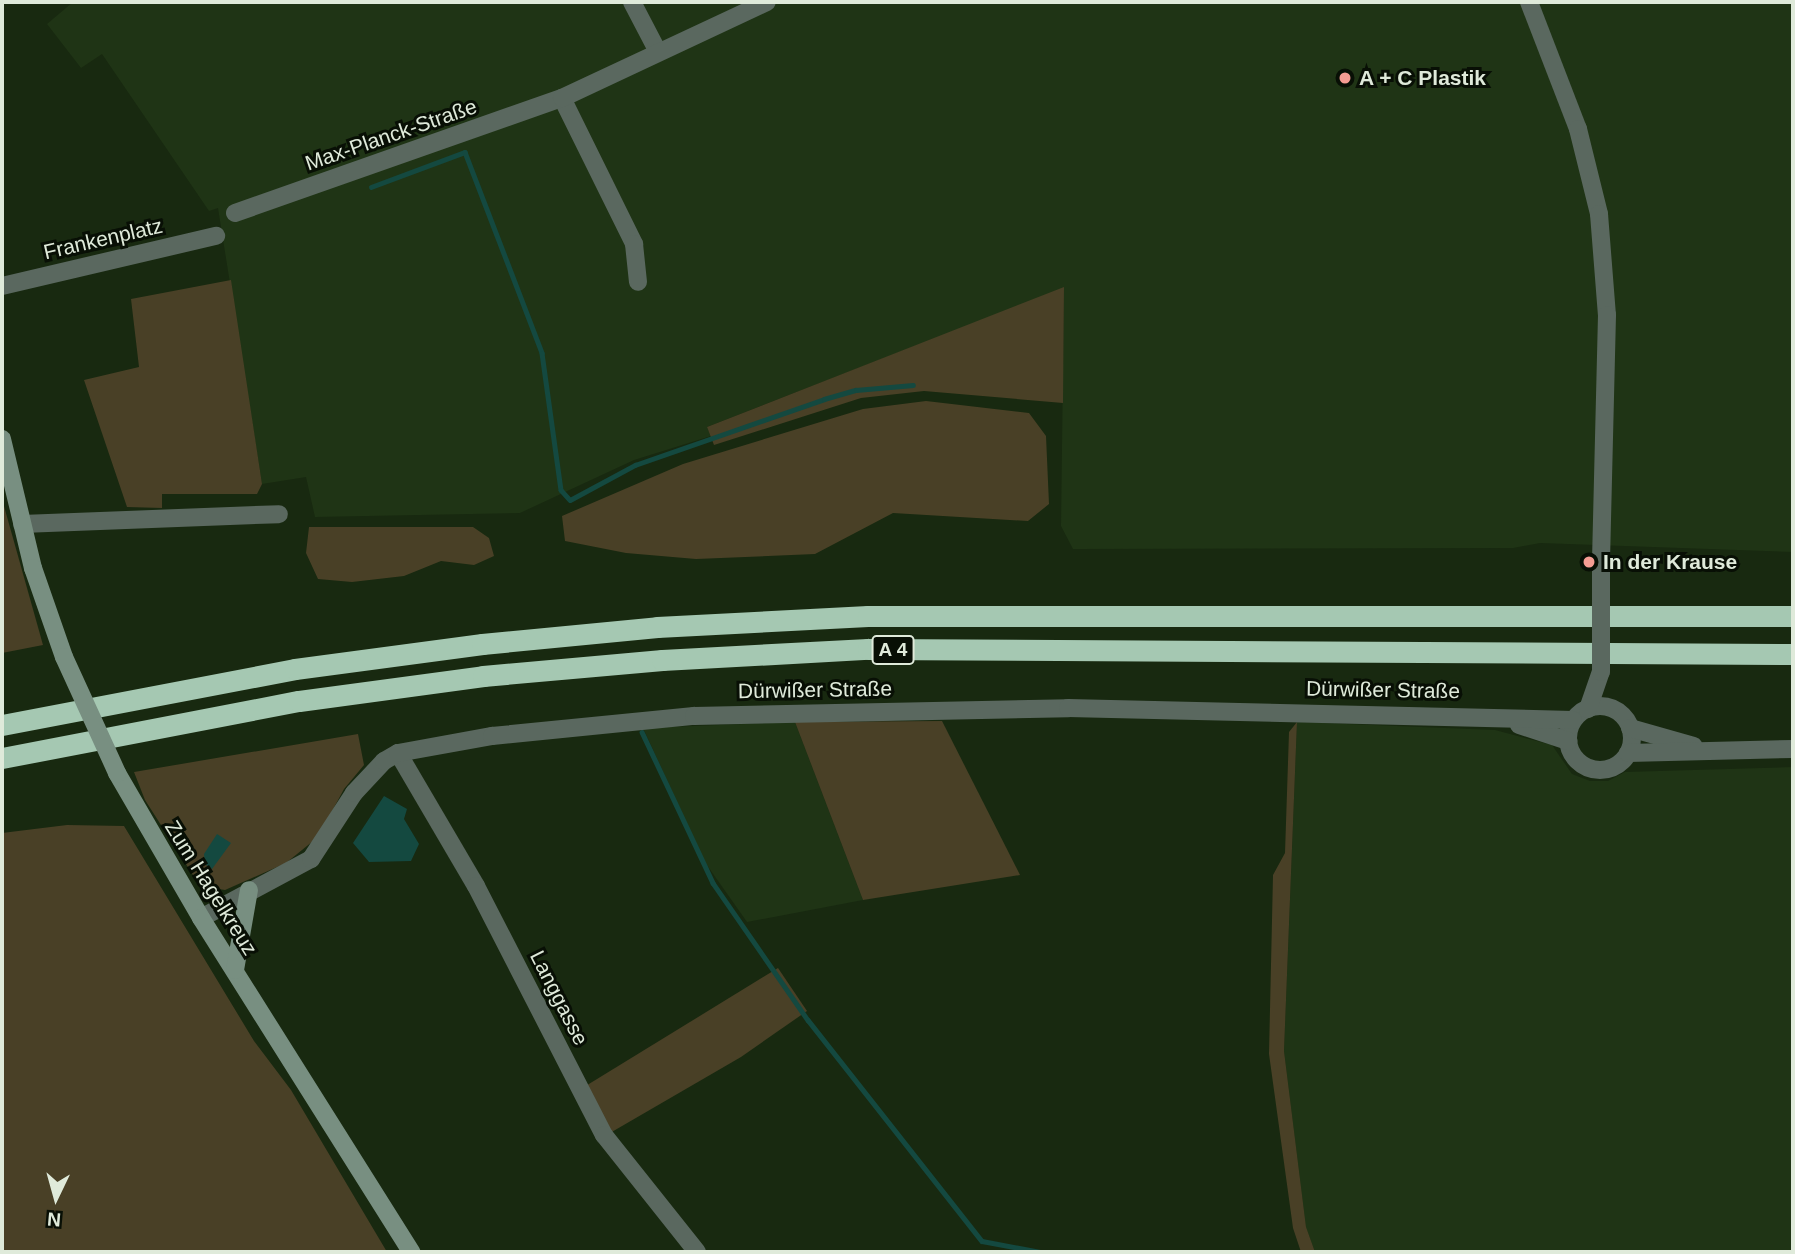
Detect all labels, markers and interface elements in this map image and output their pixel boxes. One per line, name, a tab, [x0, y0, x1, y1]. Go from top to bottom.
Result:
place label: A + C Plastik	[1359, 65, 1487, 91]
marker: A + C Plastik	[1337, 70, 1353, 86]
street label: Max-Planck-Straße	[302, 94, 480, 176]
street label: Frankenplatz	[41, 213, 165, 265]
place label: In der Krause	[1603, 549, 1737, 575]
marker: In der Krause	[1581, 554, 1597, 570]
road number: A 4	[870, 635, 916, 666]
street label: Dürwißer Straße	[738, 676, 892, 704]
street label: Dürwißer Straße	[1306, 676, 1460, 704]
street label: Zum Hagelkreuz	[159, 816, 263, 960]
street label: Langgasse	[524, 947, 594, 1049]
north arrow	[21, 1163, 91, 1233]
text: N	[46, 1208, 62, 1230]

